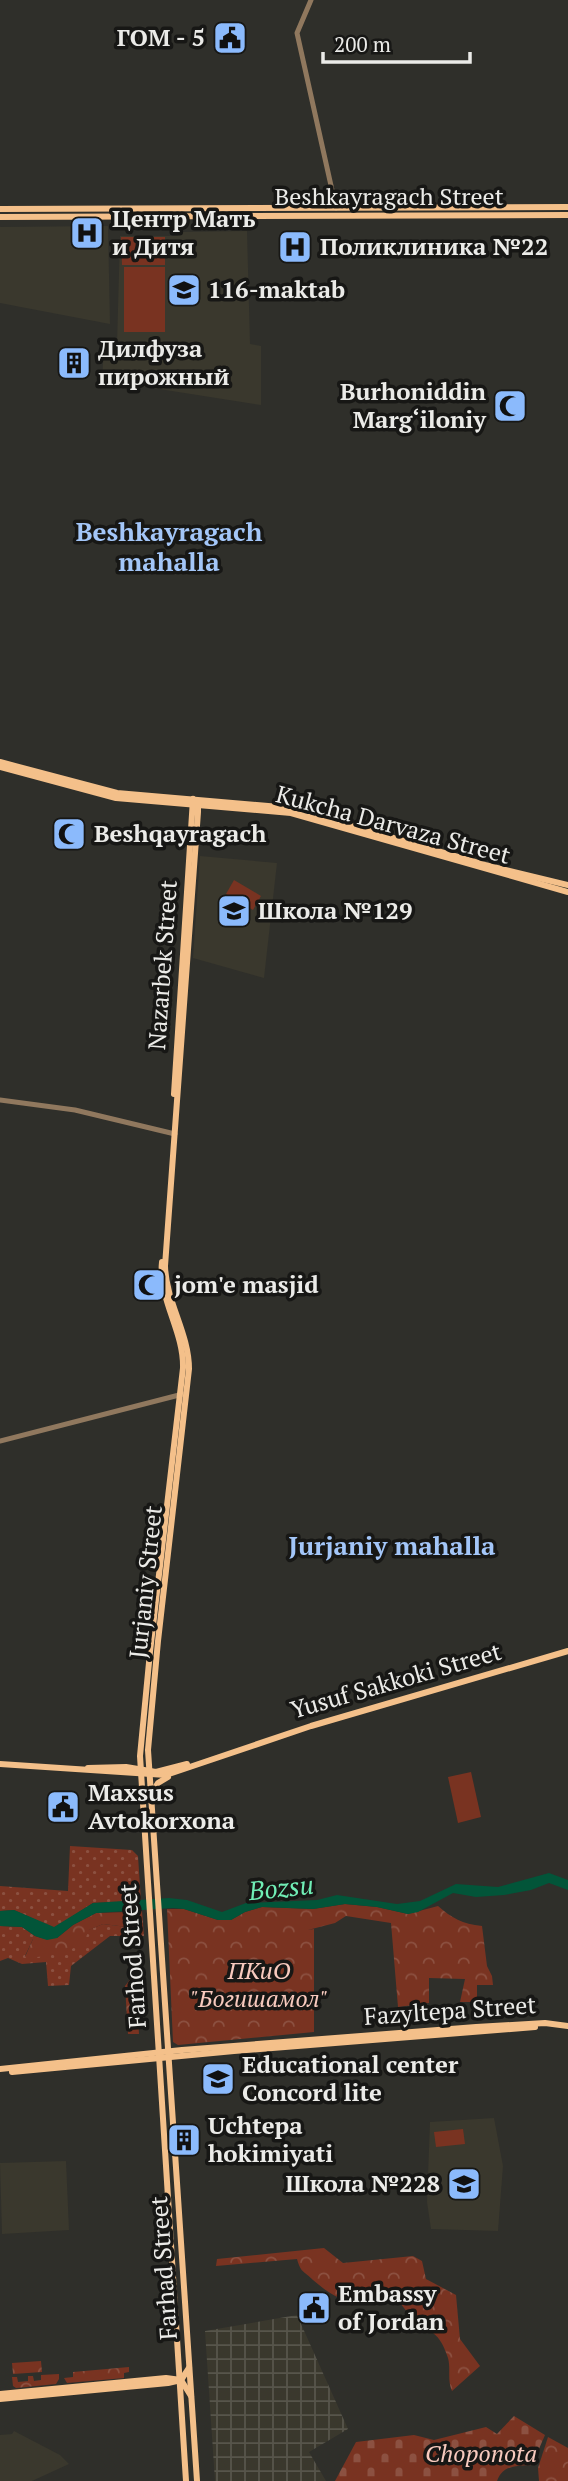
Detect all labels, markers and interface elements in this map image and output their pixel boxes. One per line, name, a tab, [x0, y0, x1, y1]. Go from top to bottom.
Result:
public building icon: ГОМ - 5	[211, 19, 249, 57]
place label: ГОМ - 5	[117, 21, 205, 53]
scale bar	[323, 21, 470, 65]
text: 200 m	[334, 30, 391, 58]
street label: Beshkayragach Street	[274, 180, 504, 212]
place label: Центр Мать и Дитя	[112, 202, 256, 262]
hospital icon: Центр Мать и Дитя	[68, 214, 106, 252]
hospital icon: Поликлиника №22	[276, 228, 314, 266]
place label: Поликлиника №22	[320, 230, 548, 262]
school or university icon: 116-maktab	[165, 271, 203, 309]
place label: 116-maktab	[208, 273, 345, 305]
place label: Дилфуза пирожный	[98, 332, 230, 392]
building icon: Дилфуза пирожный	[55, 344, 93, 382]
place label: Burhoniddin Marg‘iloniy	[340, 375, 487, 435]
mosque icon: Burhoniddin Marg‘iloniy	[491, 387, 529, 425]
district label: Beshkayragach mahalla	[76, 514, 263, 578]
street label: Kukcha Darvaza Street	[273, 777, 514, 871]
mosque icon: Beshqayragach	[50, 815, 88, 853]
place label: Beshqayragach	[94, 817, 267, 849]
street label: Nazarbek Street	[140, 879, 184, 1051]
school or university icon: Школа №129	[215, 892, 253, 930]
place label: Школа №129	[258, 894, 413, 926]
mosque icon: jom'e masjid	[130, 1266, 168, 1304]
place label: jom'e masjid	[174, 1268, 319, 1300]
street label: Jurjaniy Street	[121, 1504, 169, 1660]
district label: Jurjaniy mahalla	[288, 1528, 496, 1562]
street label: Yusuf Sakkoki Street	[287, 1635, 505, 1725]
place label: Maxsus Avtokorxona	[88, 1776, 236, 1836]
public building icon: Maxsus Avtokorxona	[44, 1788, 82, 1826]
water label: Bozsu	[246, 1867, 315, 1907]
street label: Farhod Street	[111, 1883, 153, 2029]
park label: ПКиО "Богишамол"	[190, 1954, 328, 2014]
street label: Fazyltepa Street	[363, 1988, 537, 2032]
place label: Educational center Concord lite	[242, 2048, 459, 2108]
school or university icon: Educational center Concord lite	[199, 2060, 237, 2098]
place label: Uchtepa hokimiyati	[208, 2109, 333, 2169]
building icon: Uchtepa hokimiyati	[165, 2121, 203, 2159]
school or university icon: Школа №228	[445, 2165, 483, 2203]
place label: Школа №228	[285, 2167, 440, 2199]
street label: Farhad Street	[142, 2195, 184, 2341]
place label: Embassy of Jordan	[338, 2277, 445, 2337]
public building icon: Embassy of Jordan	[295, 2289, 333, 2327]
park label: Choponota	[425, 2437, 537, 2469]

